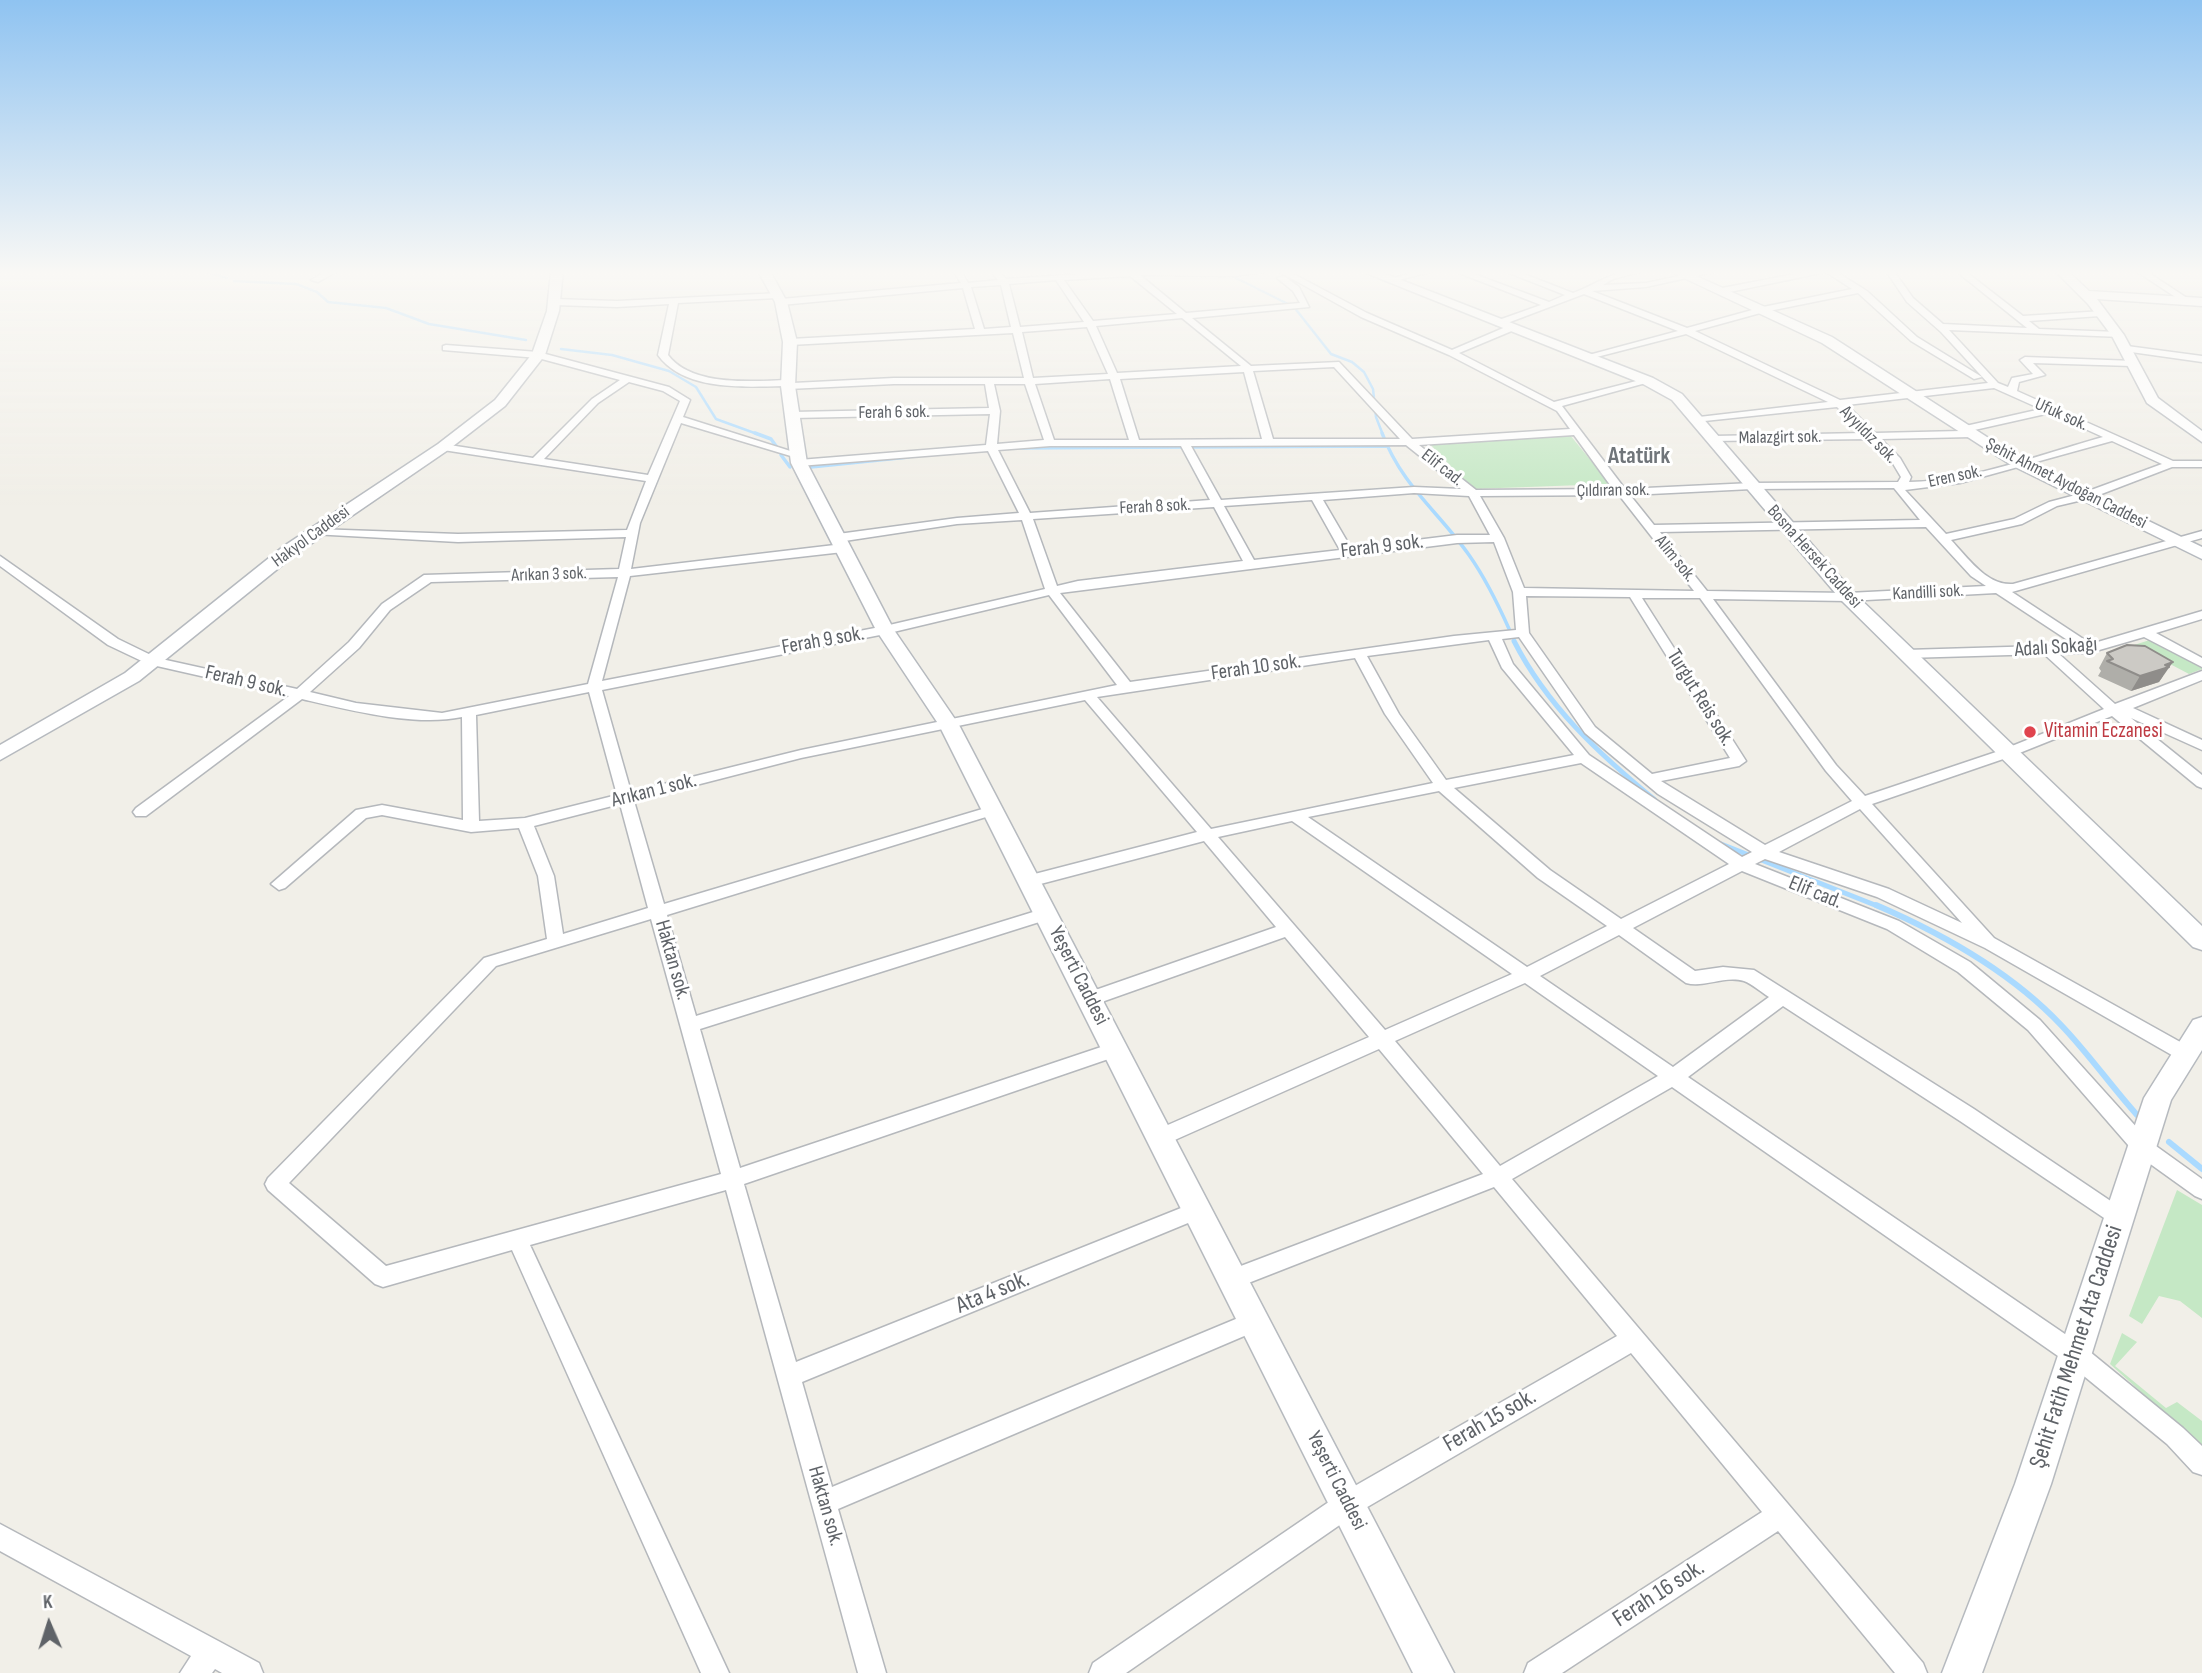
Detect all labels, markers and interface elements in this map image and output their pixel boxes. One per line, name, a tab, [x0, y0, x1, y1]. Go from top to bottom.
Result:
street label: Ufuk sok.	[2031, 394, 2091, 436]
street label: Ferah 6 sok.	[858, 402, 930, 424]
street label: Ayyıldız sok.	[1835, 402, 1901, 468]
street label: Malazgirt sok.	[1738, 426, 1822, 450]
street label: Şehit Ahmet Aydoğan Caddesi	[1982, 434, 2150, 534]
district label: Atatürk	[1608, 443, 1670, 471]
street label: Elif cad.	[1417, 445, 1467, 491]
street label: Eren sok.	[1926, 461, 1984, 493]
street label: Çıldıran sok.	[1576, 480, 1650, 502]
street label: Ferah 8 sok.	[1119, 494, 1191, 520]
street label: Bosna Hersek Caddesi	[1762, 501, 1866, 613]
street label: Hakyol Caddesi	[268, 502, 354, 572]
street label: Ferah 9 sok.	[1339, 529, 1425, 565]
street label: Alim sok.	[1650, 531, 1700, 587]
street label: Arıkan 3 sok.	[511, 563, 587, 587]
street label: Kandilli sok.	[1892, 580, 1964, 606]
street label: Ferah 9 sok.	[780, 621, 866, 661]
street label: Adalı Sokağı	[2014, 633, 2098, 663]
street label: Turgut Reis sok.	[1660, 645, 1740, 751]
street label: Ferah 10 sok.	[1209, 649, 1303, 687]
street label: Ferah 9 sok.	[203, 660, 289, 704]
place label: Vitamin Eczanesi	[2044, 719, 2163, 745]
marker: Vitamin Eczanesi	[2022, 724, 2038, 740]
street label: Arıkan 1 sok.	[609, 768, 699, 814]
street label: Elif cad.	[1785, 871, 1845, 915]
street label: Haktan sok.	[649, 917, 695, 1003]
street label: Yeşerti Caddesi	[1042, 922, 1114, 1030]
street label: Şehit Fatih Mehmet Ata Caddesi	[2024, 1222, 2130, 1472]
street label: Ata 4 sok.	[952, 1265, 1034, 1321]
street label: Ferah 15 sok.	[1438, 1383, 1542, 1459]
street label: Yeşerti Caddesi	[1300, 1427, 1372, 1535]
street label: Haktan sok.	[802, 1463, 848, 1549]
street label: Ferah 16 sok.	[1608, 1554, 1710, 1634]
north arrow	[14, 1589, 84, 1659]
text: K	[43, 1591, 53, 1614]

